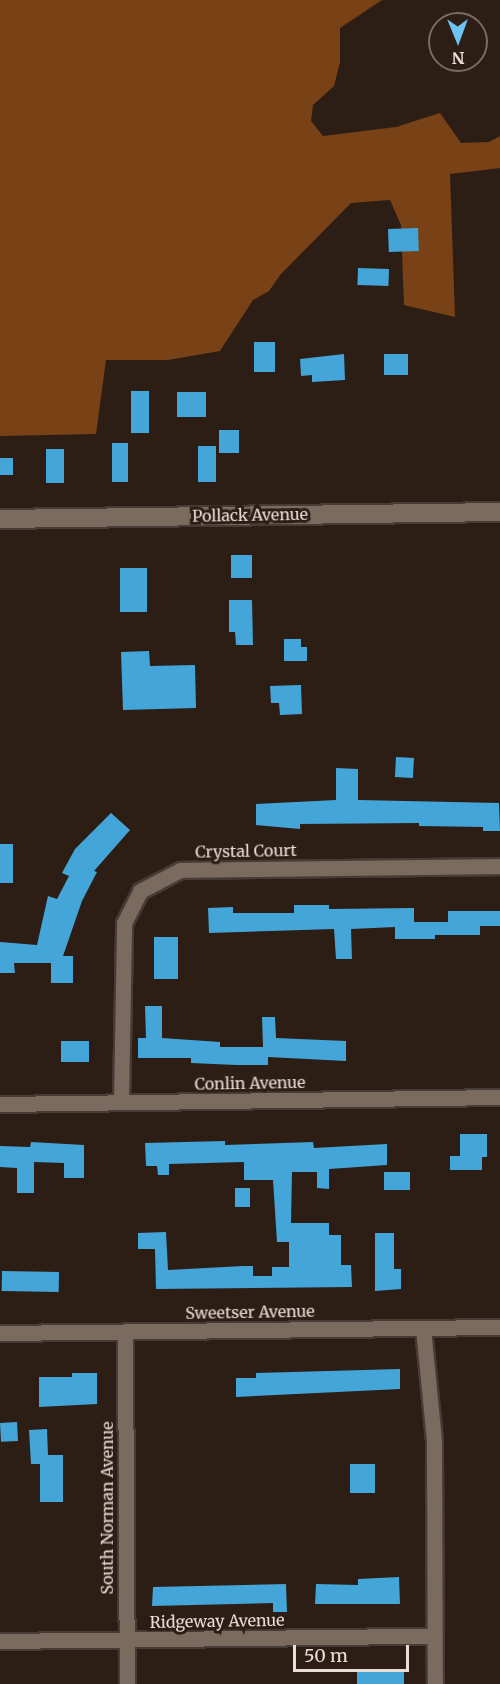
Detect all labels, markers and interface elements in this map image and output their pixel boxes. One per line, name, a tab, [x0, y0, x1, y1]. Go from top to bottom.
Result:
north arrow	[428, 12, 488, 72]
text: N	[452, 48, 465, 68]
street label: Pollack Avenue	[192, 504, 308, 526]
street label: Crystal Court	[195, 841, 297, 861]
street label: Conlin Avenue	[194, 1072, 306, 1094]
street label: Sweetser Avenue	[185, 1301, 315, 1323]
street label: South Norman Avenue	[97, 1421, 117, 1595]
street label: Ridgeway Avenue	[149, 1610, 285, 1632]
scale bar	[296, 1633, 412, 1671]
text: 50 m	[304, 1644, 348, 1667]

